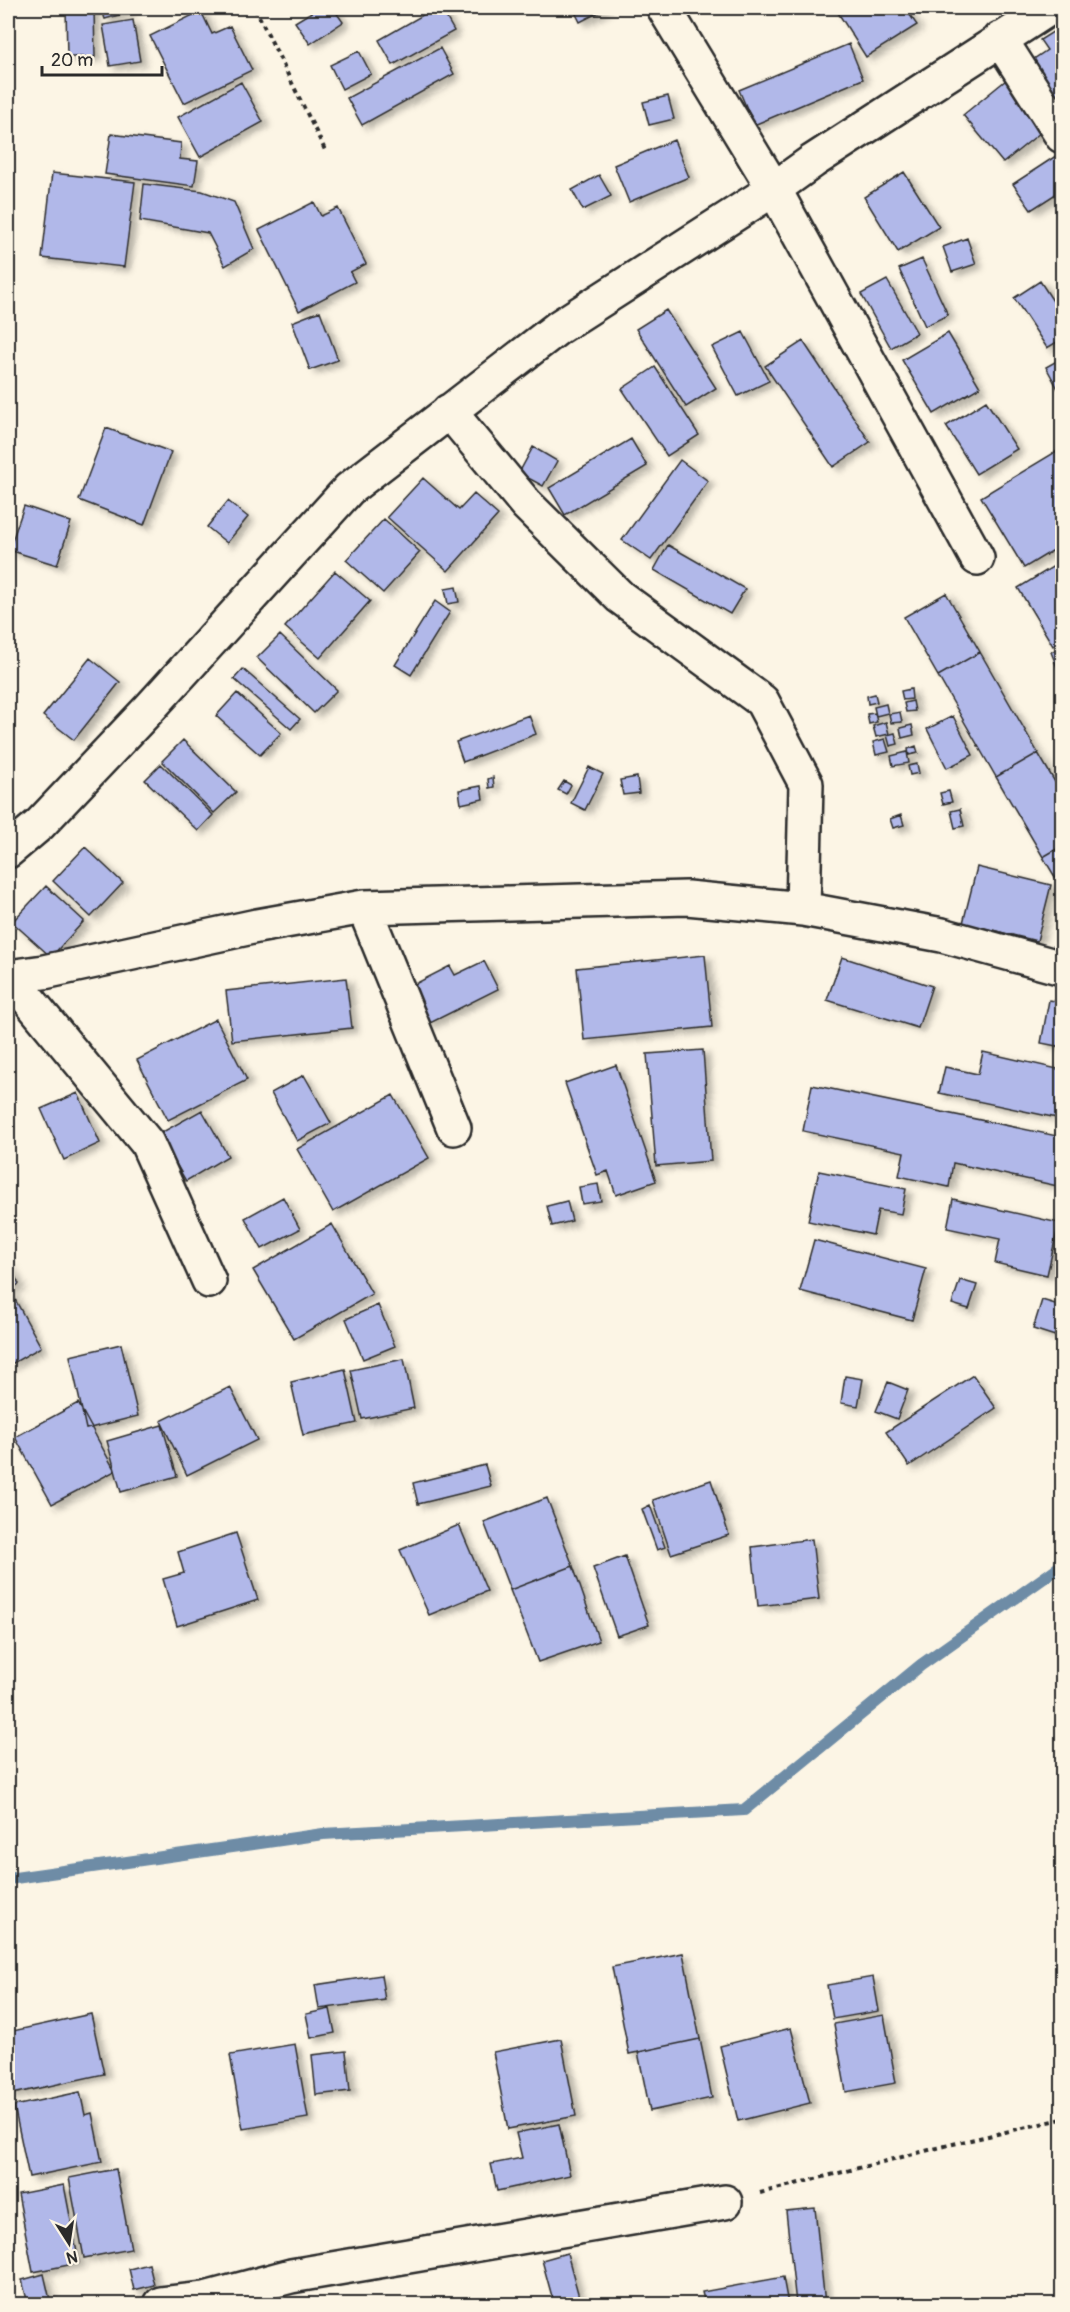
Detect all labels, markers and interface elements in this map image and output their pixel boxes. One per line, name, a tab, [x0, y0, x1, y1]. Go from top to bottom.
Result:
scale bar	[42, 39, 162, 77]
text: 20 m	[51, 49, 93, 72]
north arrow	[39, 2213, 99, 2273]
text: N	[64, 2246, 79, 2268]

